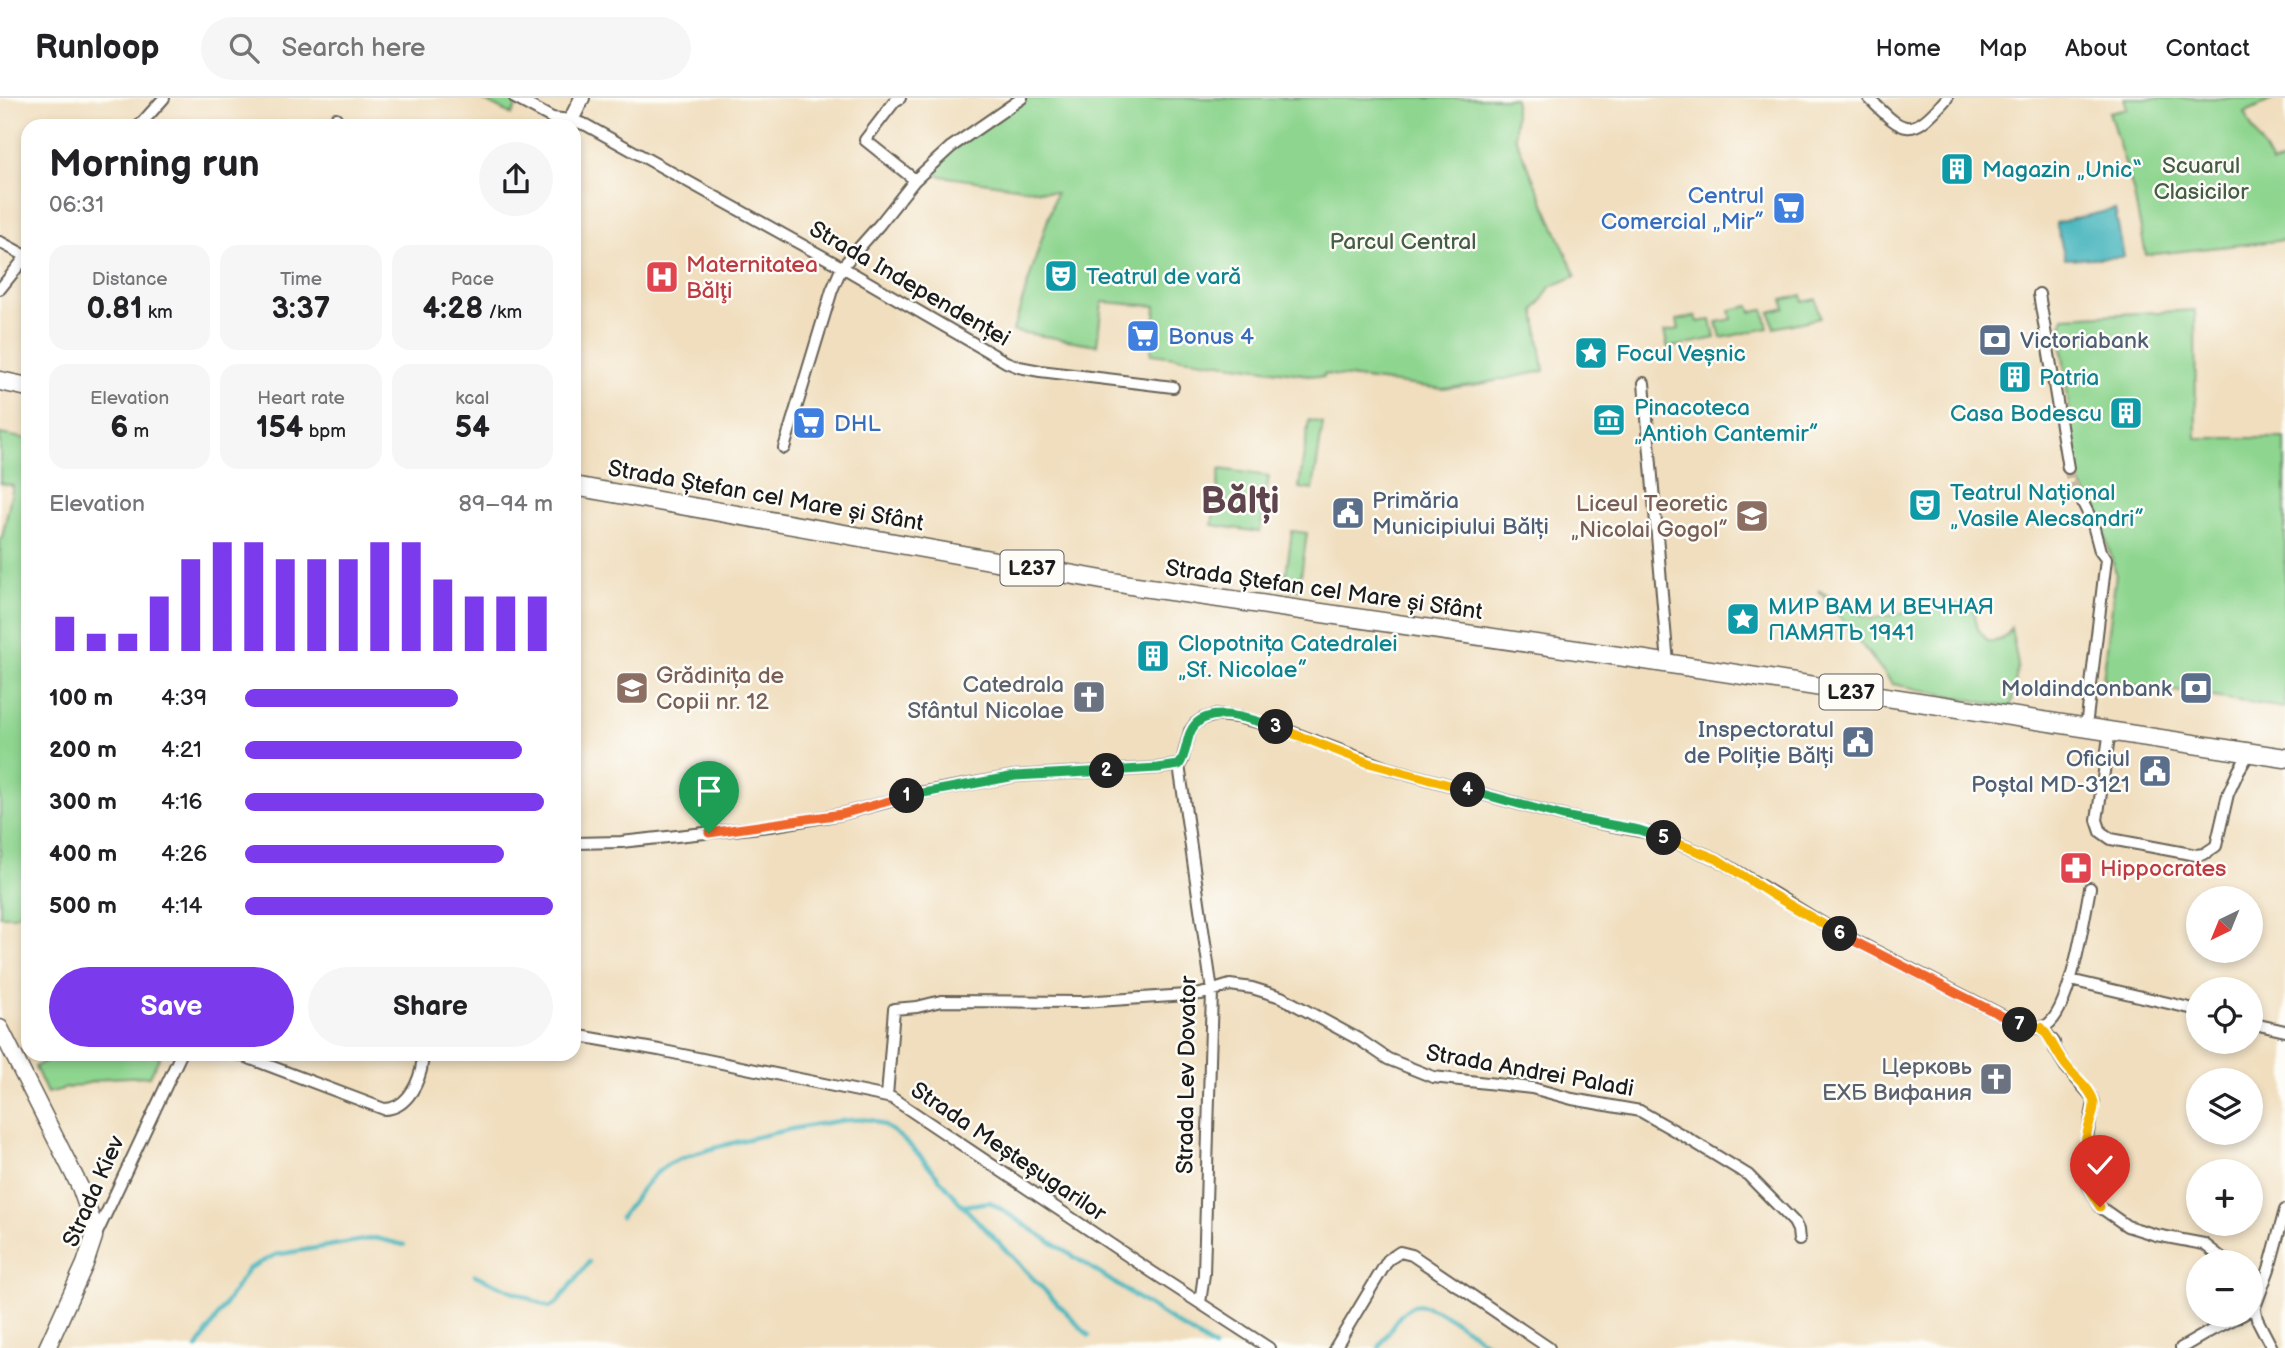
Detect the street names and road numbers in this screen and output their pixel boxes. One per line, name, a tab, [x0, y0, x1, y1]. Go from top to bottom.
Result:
street label: Strada Independenței	[804, 215, 1015, 353]
street label: Strada Ștefan cel Mare și Sfânt	[606, 454, 926, 538]
road number: L237	[1000, 550, 1064, 586]
street label: Strada Ștefan cel Mare și Sfânt	[1163, 554, 1484, 626]
road number: L237	[1820, 674, 1882, 710]
street label: Strada Lev Dovator	[1171, 975, 1203, 1174]
street label: Strada Andrei Paladi	[1424, 1039, 1636, 1103]
street label: Strada Meșteșugarilor	[905, 1076, 1112, 1228]
street label: Strada Kiev	[57, 1130, 131, 1251]

